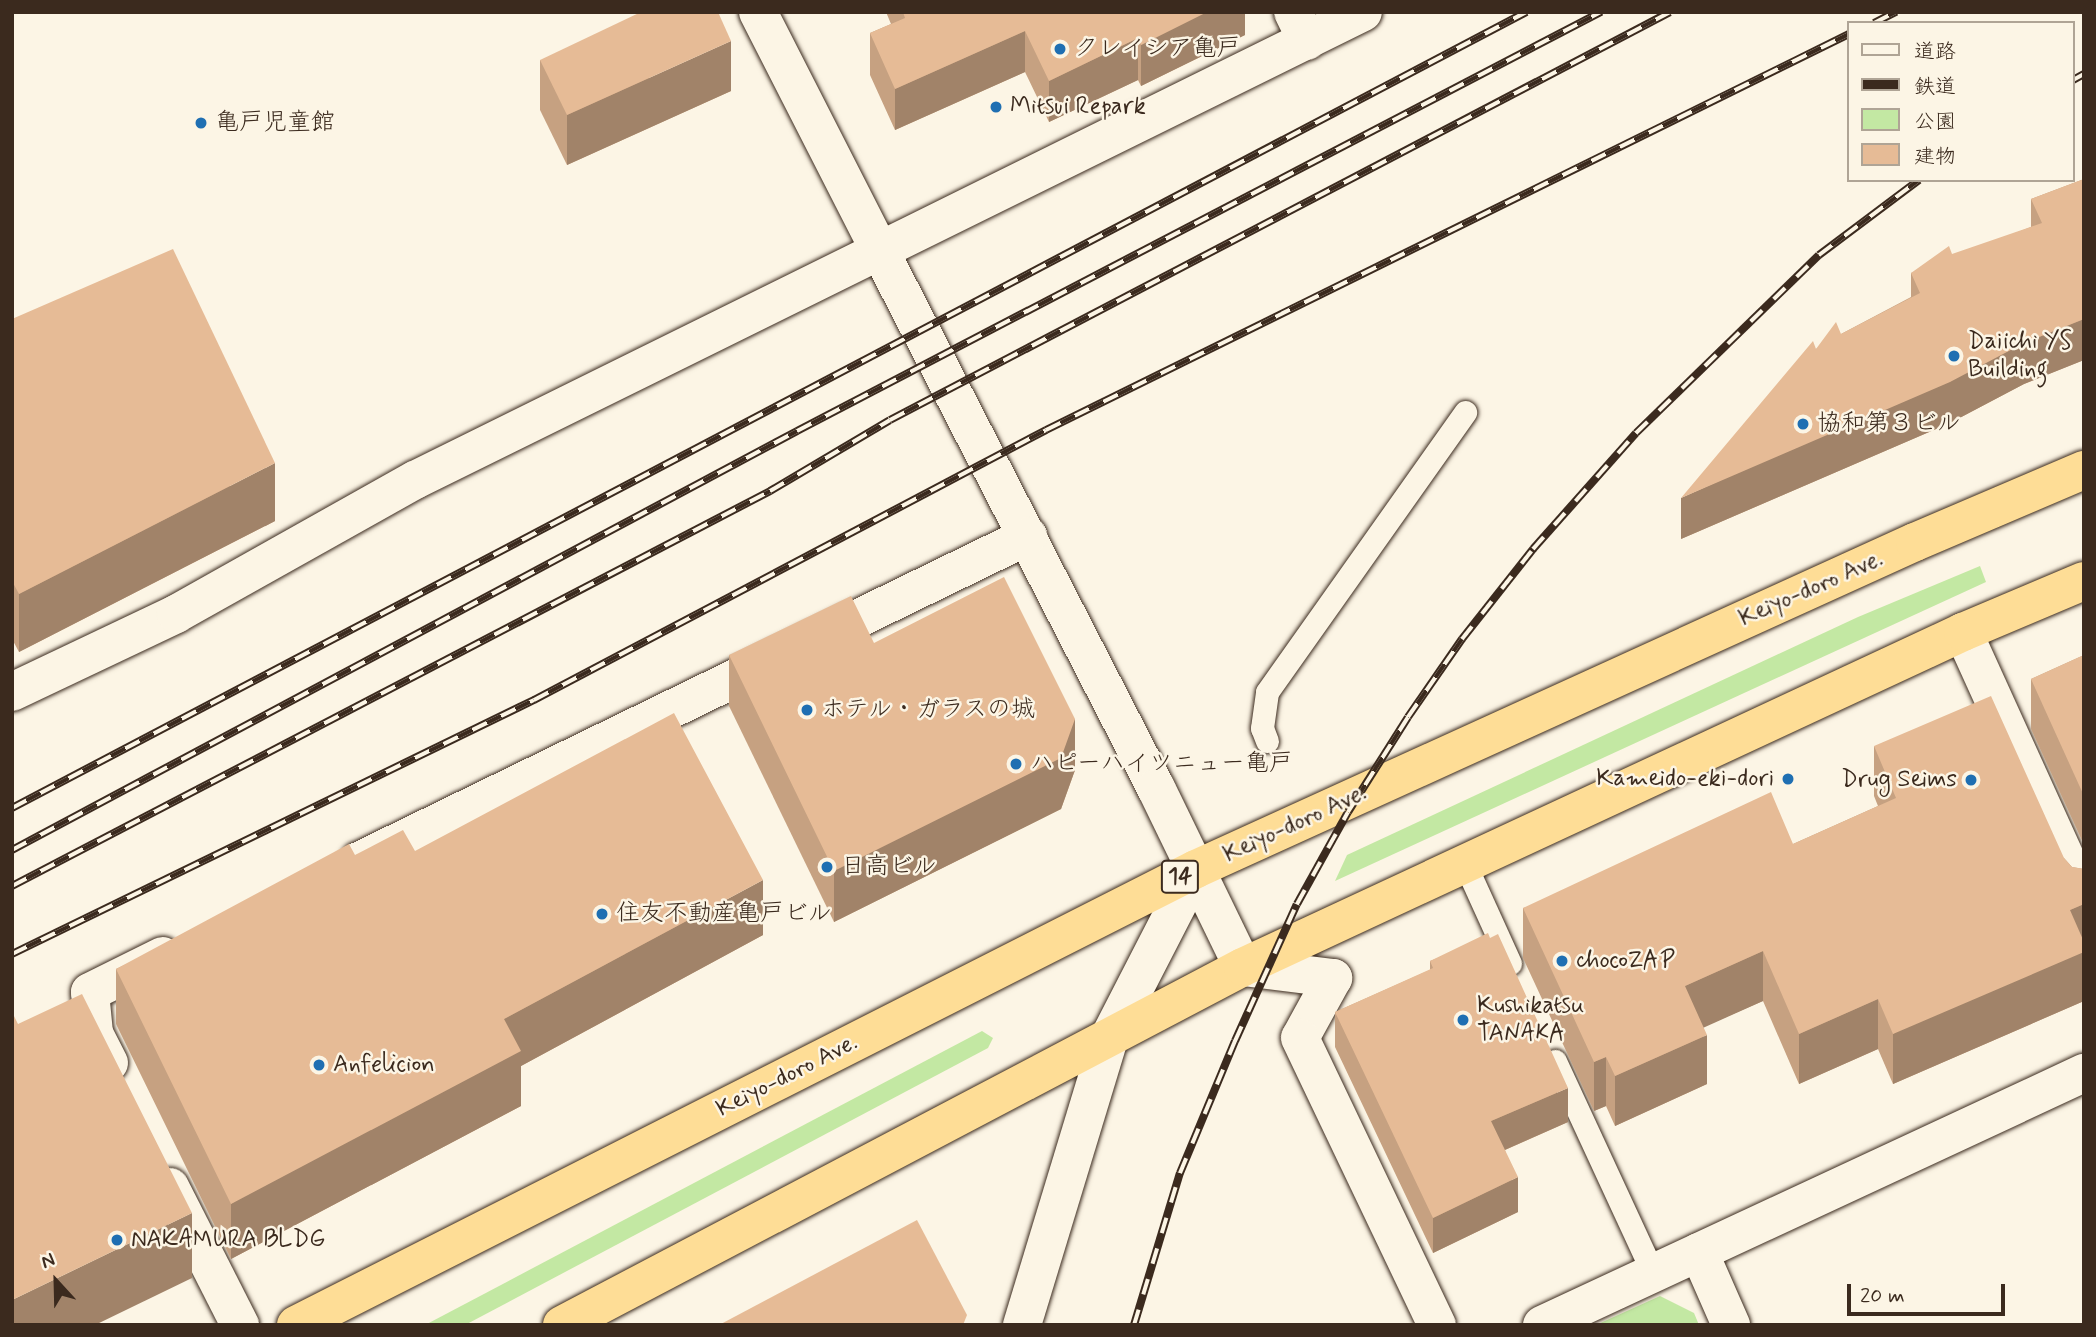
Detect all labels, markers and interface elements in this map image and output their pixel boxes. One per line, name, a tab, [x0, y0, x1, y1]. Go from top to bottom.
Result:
legend	[1848, 21, 2075, 182]
place label: クレイシア亀戸	[1074, 35, 1242, 63]
text: 道路	[1914, 38, 1956, 66]
marker: クレイシア亀戸	[1052, 41, 1068, 57]
text: 鉄道	[1914, 73, 1956, 101]
place label: Mitsui Repark	[1010, 93, 1146, 121]
marker: Mitsui Repark	[988, 99, 1004, 115]
text: 公園	[1914, 108, 1956, 136]
place label: 亀戸児童館	[215, 109, 335, 137]
marker: 亀戸児童館	[193, 115, 209, 131]
text: 建物	[1914, 143, 1956, 171]
place label: Daiichi YS Building	[1968, 328, 2072, 384]
marker: Daiichi YS Building	[1946, 348, 1962, 364]
place label: 協和第３ビル	[1817, 410, 1961, 438]
marker: 協和第３ビル	[1795, 416, 1811, 432]
street label: Keiyo-doro Ave.	[1735, 544, 1887, 634]
place label: ホテル・ガラスの城	[821, 696, 1037, 724]
marker: ホテル・ガラスの城	[799, 702, 815, 718]
place label: ハピーハイツニュー亀戸	[1030, 750, 1293, 778]
marker: ハピーハイツニュー亀戸	[1008, 756, 1024, 772]
place label: Kameido-eki-dori	[1596, 765, 1774, 793]
place label: Drug Seims	[1841, 766, 1957, 794]
marker: Kameido-eki-dori	[1780, 771, 1796, 787]
marker: Drug Seims	[1963, 772, 1979, 788]
street label: Keiyo-doro Ave.	[1219, 778, 1371, 870]
place label: 日高ビル	[841, 853, 937, 881]
road number: 14	[1161, 858, 1199, 897]
marker: 日高ビル	[819, 859, 835, 875]
place label: 住友不動産亀戸ビル	[616, 900, 832, 928]
marker: 住友不動産亀戸ビル	[594, 906, 610, 922]
place label: chocoZAP	[1576, 947, 1675, 975]
marker: chocoZAP	[1554, 953, 1570, 969]
place label: Kushikatsu TANAKA	[1477, 992, 1584, 1048]
marker: Kushikatsu TANAKA	[1455, 1012, 1471, 1028]
street label: Keiyo-doro Ave.	[712, 1028, 862, 1124]
place label: Anfelicion	[333, 1051, 435, 1079]
marker: Anfelicion	[311, 1057, 327, 1073]
place label: NAKAMURA BLDG	[131, 1226, 325, 1254]
marker: NAKAMURA BLDG	[109, 1232, 125, 1248]
north arrow	[21, 1246, 91, 1316]
text: N	[37, 1247, 58, 1275]
scale bar	[1851, 1270, 2008, 1314]
text: 20 m	[1860, 1282, 1905, 1310]

